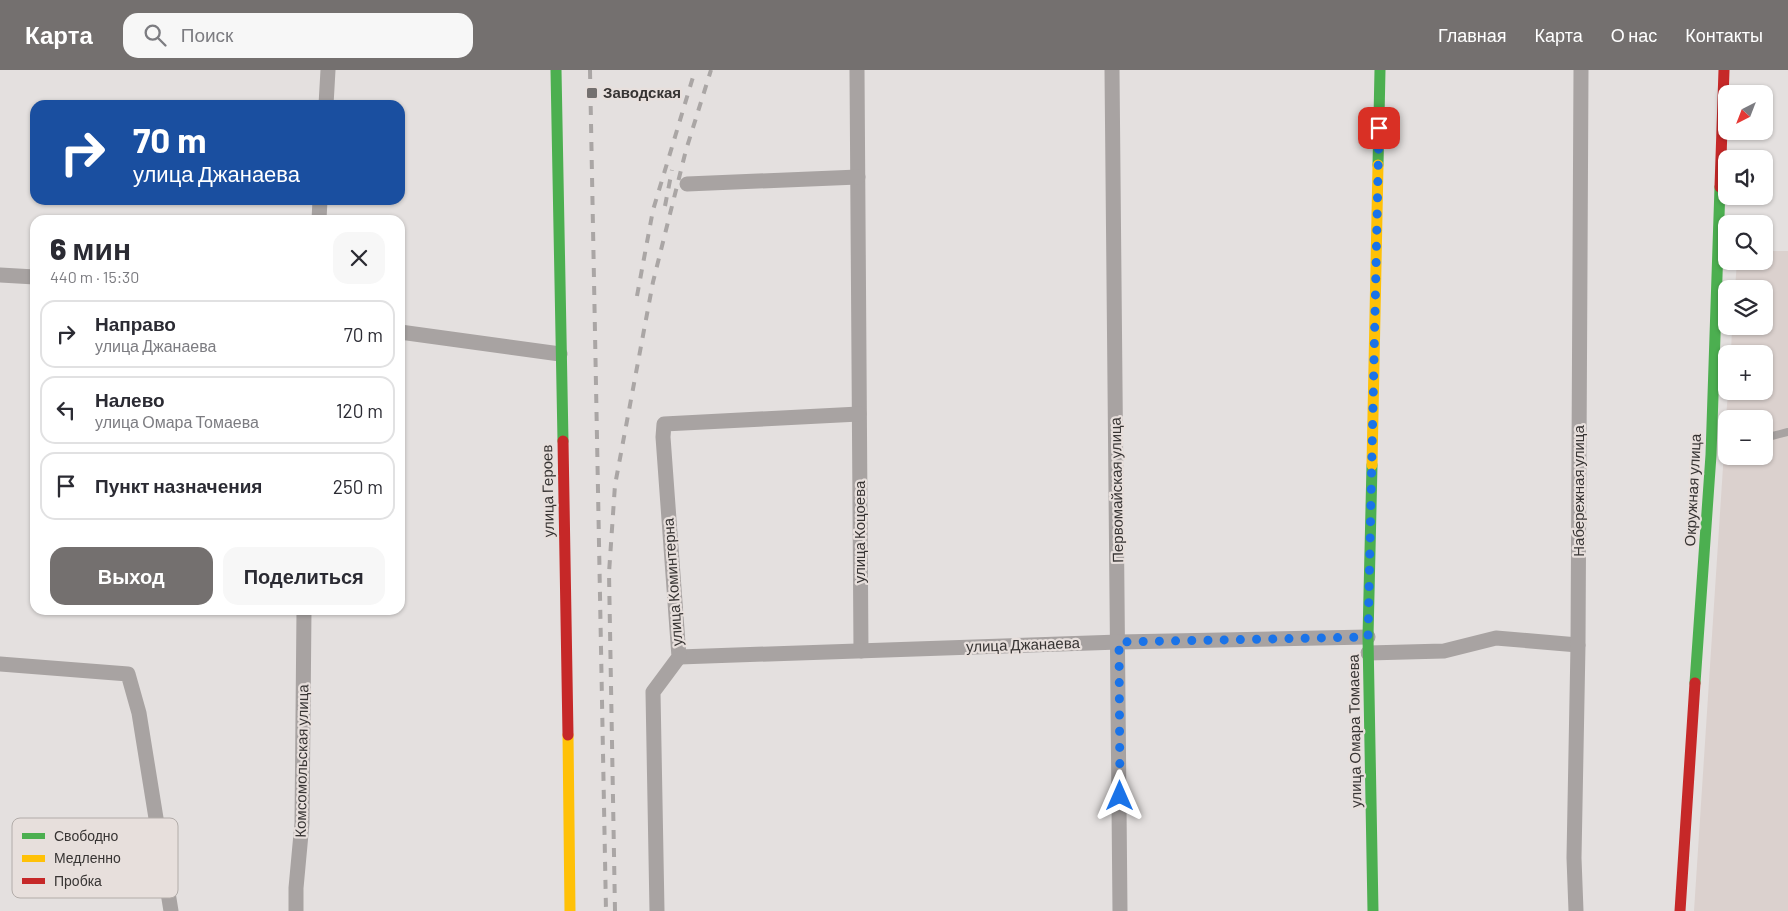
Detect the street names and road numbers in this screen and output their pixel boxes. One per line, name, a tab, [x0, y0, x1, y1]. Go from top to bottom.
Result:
street label: Первомайская улица	[1106, 416, 1126, 563]
street label: Набережная улица	[1569, 425, 1587, 557]
street label: Окружная улица	[1680, 432, 1704, 547]
street label: улица Героев	[537, 444, 557, 538]
street label: улица Коцоева	[850, 480, 868, 583]
street label: улица Коминтерна	[659, 517, 685, 647]
street label: улица Джанаева	[966, 633, 1081, 655]
street label: улица Омара Томаева	[1344, 653, 1364, 808]
street label: Комсомольская улица	[291, 683, 311, 838]

